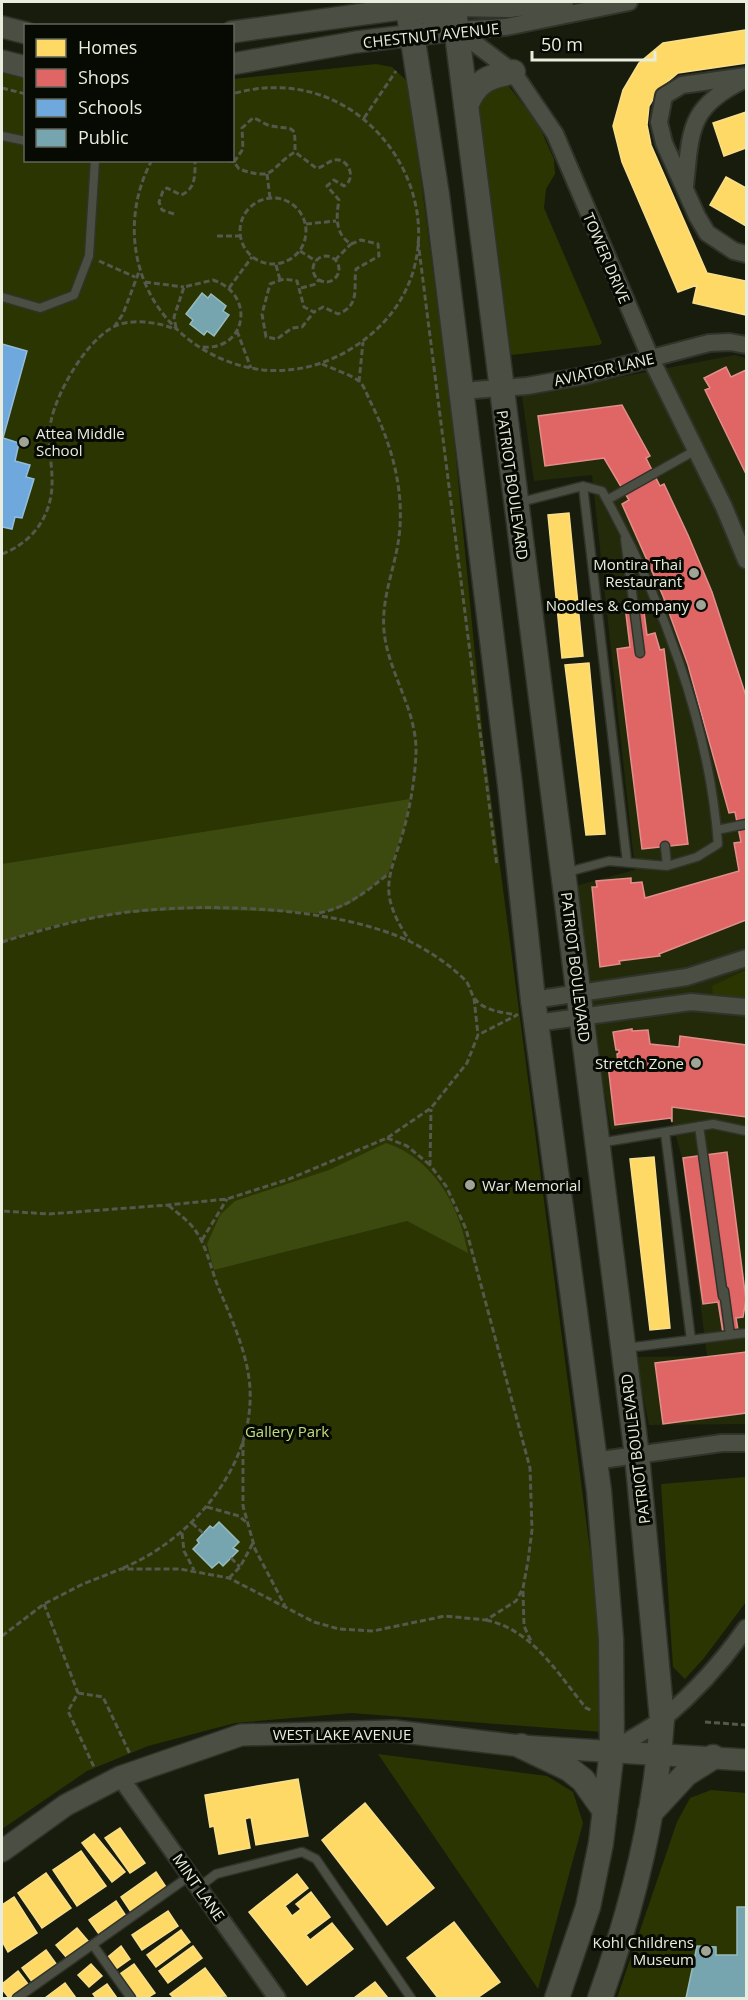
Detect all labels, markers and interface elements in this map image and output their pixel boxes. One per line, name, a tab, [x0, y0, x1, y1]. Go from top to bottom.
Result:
street label: CHESTNUT AVENUE	[362, 18, 500, 52]
legend	[24, 24, 234, 162]
scale bar	[532, 24, 655, 62]
text: 50 m	[541, 32, 583, 56]
text: Homes	[78, 35, 137, 59]
text: Shops	[78, 65, 129, 89]
text: Schools	[78, 95, 142, 119]
text: Public	[78, 125, 129, 149]
street label: TOWER DRIVE	[579, 209, 635, 307]
street label: AVIATOR LANE	[552, 348, 656, 390]
street label: PATRIOT BOULEVARD	[493, 409, 533, 561]
place label: Attea Middle School	[36, 423, 125, 460]
marker: Attea Middle School	[17, 435, 31, 449]
place label: Montira Thai Restaurant	[593, 554, 682, 591]
marker: Montira Thai Restaurant	[687, 566, 701, 580]
place label: Noodles & Company	[546, 595, 689, 615]
marker: Noodles & Company	[694, 598, 708, 612]
street label: PATRIOT BOULEVARD	[557, 891, 595, 1043]
place label: Stretch Zone	[595, 1053, 684, 1073]
marker: Stretch Zone	[689, 1056, 703, 1070]
place label: War Memorial	[482, 1175, 581, 1195]
marker: War Memorial	[463, 1178, 477, 1192]
street label: PATRIOT BOULEVARD	[616, 1373, 654, 1525]
park label: Gallery Park	[245, 1421, 329, 1441]
street label: WEST LAKE AVENUE	[273, 1724, 411, 1744]
street label: MINT LANE	[168, 1849, 230, 1925]
place label: Kohl Childrens Museum	[593, 1932, 694, 1969]
marker: Kohl Childrens Museum	[699, 1944, 713, 1958]

